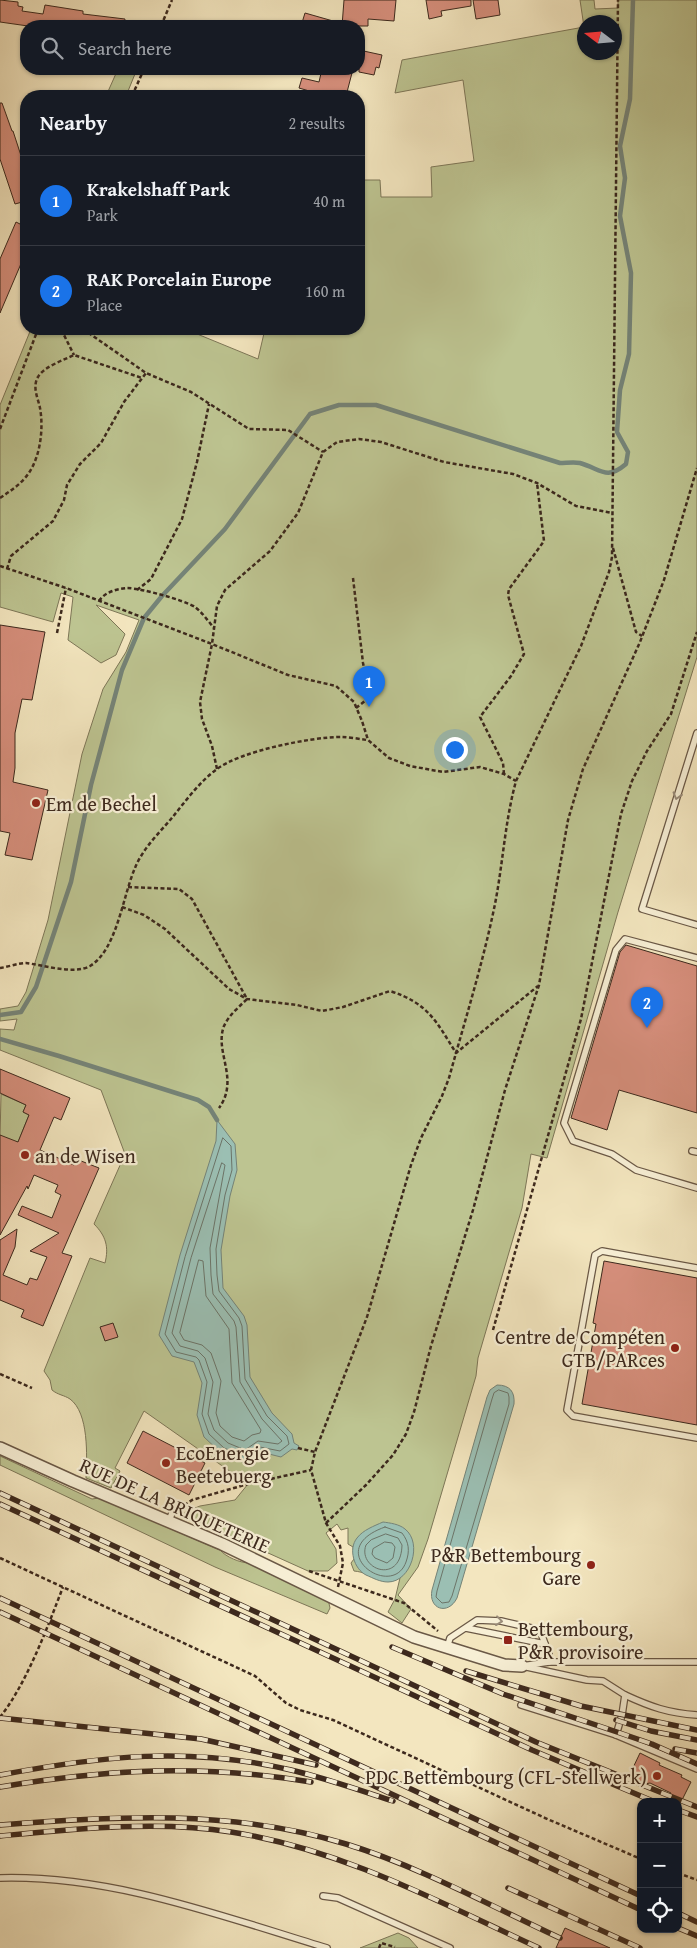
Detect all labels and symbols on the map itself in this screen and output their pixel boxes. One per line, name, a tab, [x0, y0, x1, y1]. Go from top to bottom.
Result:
north arrow	[577, 15, 622, 60]
pin: 1	[353, 666, 385, 707]
your location	[442, 737, 468, 763]
place label: Em de Bechel	[46, 789, 157, 818]
one-way arrow	[673, 792, 683, 800]
marker: Em de Bechel	[30, 797, 42, 809]
pin: 2	[631, 987, 663, 1028]
place label: an de Wisen	[35, 1141, 136, 1170]
marker: an de Wisen	[19, 1149, 31, 1161]
place label: Centre de Compéten GTB/PARces	[495, 1322, 665, 1374]
marker: Centre de Compéten GTB/PARces	[669, 1342, 681, 1354]
place label: EcoEnergie Beetebuerg	[176, 1438, 271, 1490]
street label: RUE DE LA BRIQUETERIE	[75, 1450, 275, 1560]
marker: EcoEnergie Beetebuerg	[160, 1457, 172, 1469]
place label: P&R Bettembourg Gare	[431, 1540, 581, 1592]
marker: P&R Bettembourg Gare	[585, 1559, 597, 1571]
place label: Bettembourg, P&R provisoire	[518, 1614, 643, 1666]
one-way arrow	[496, 1615, 504, 1626]
marker: Bettembourg, P&R provisoire	[502, 1634, 514, 1646]
place label: PDC Bettembourg (CFL-Stellwerk)	[365, 1762, 647, 1791]
marker: PDC Bettembourg (CFL-Stellwerk)	[651, 1770, 663, 1782]

